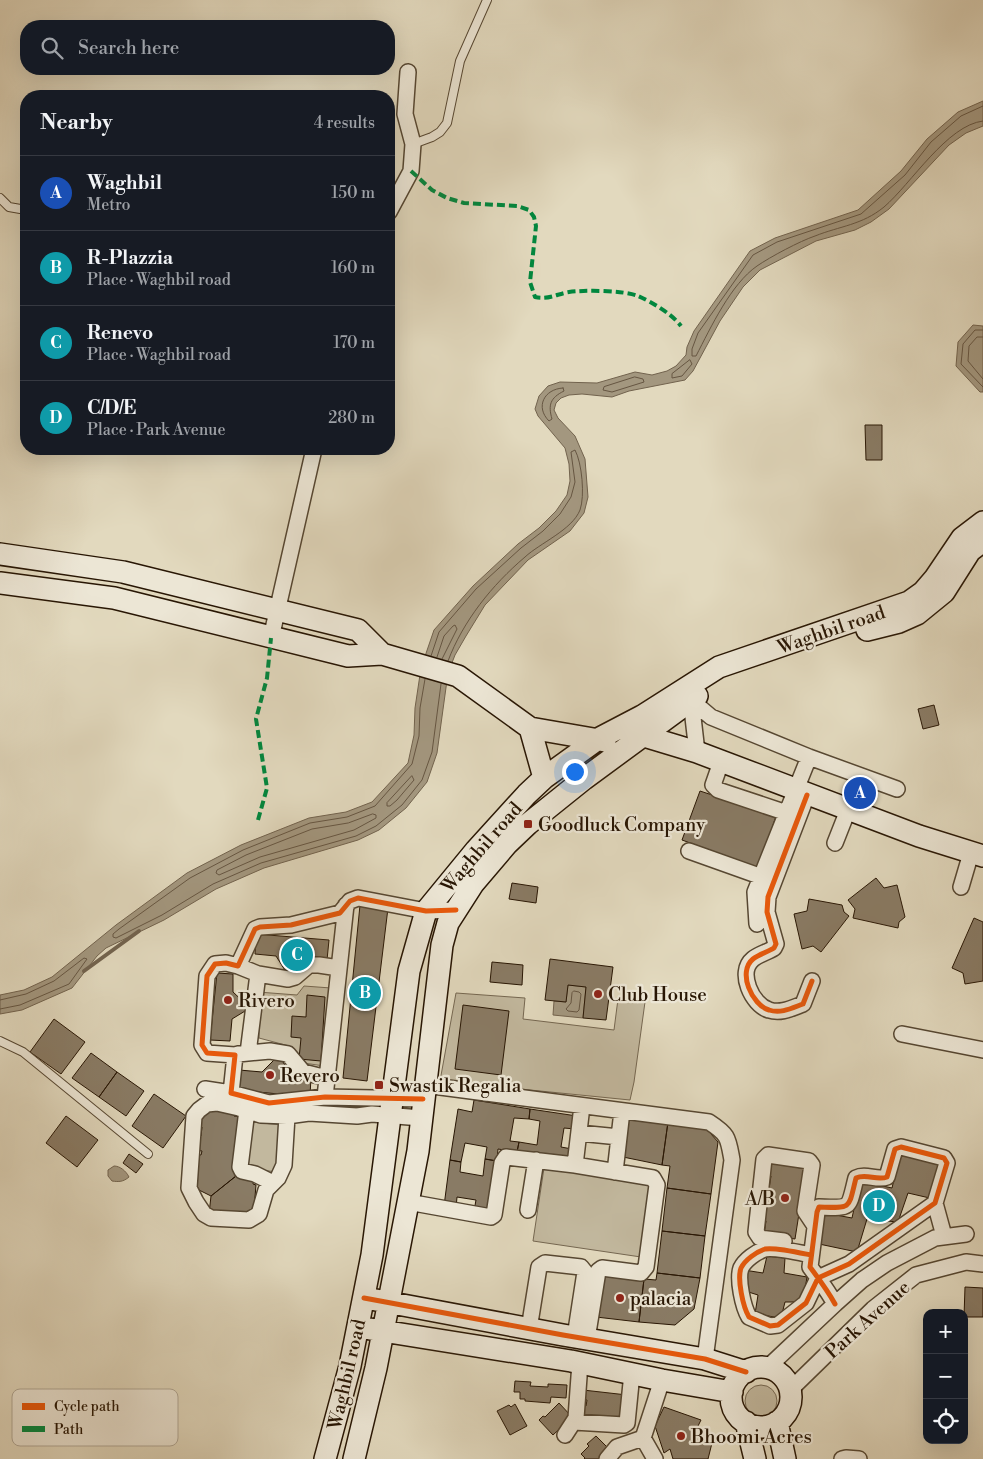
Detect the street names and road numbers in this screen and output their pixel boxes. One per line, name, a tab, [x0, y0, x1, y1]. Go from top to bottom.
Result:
street label: Waghbil road	[773, 600, 889, 660]
street label: Waghbil road	[435, 797, 528, 899]
street label: Park Avenue	[820, 1275, 915, 1364]
street label: Waghbil road	[322, 1317, 371, 1433]

